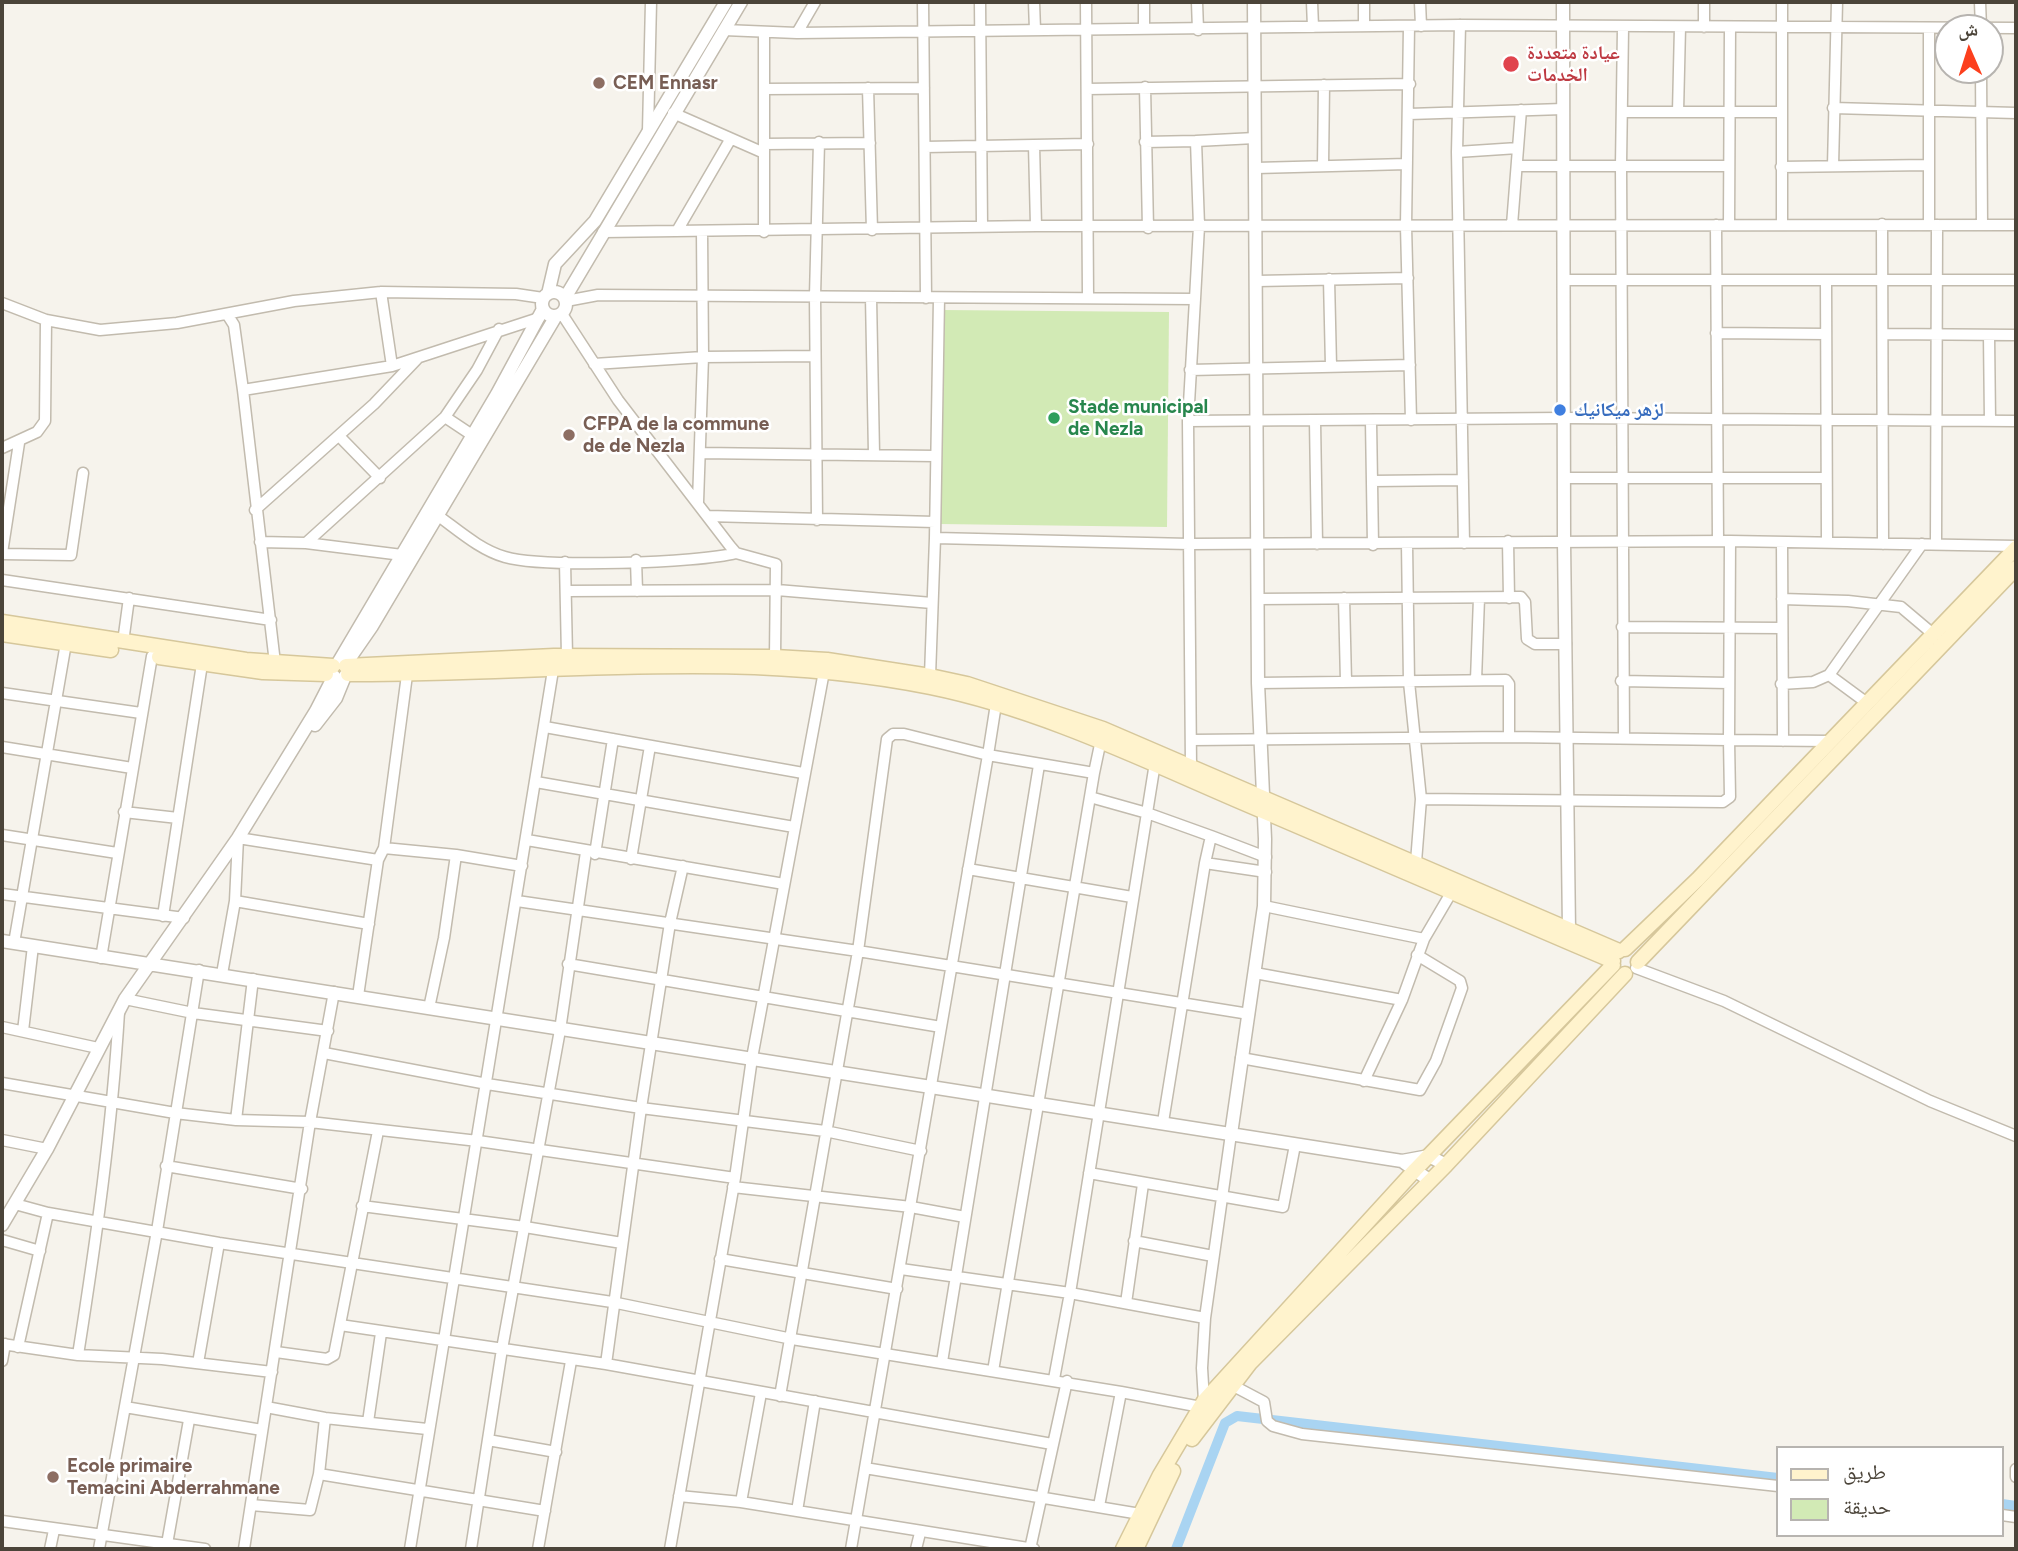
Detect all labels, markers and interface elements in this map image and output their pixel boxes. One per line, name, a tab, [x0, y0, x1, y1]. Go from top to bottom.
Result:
north arrow	[1934, 14, 2004, 84]
text: ش	[1957, 18, 1979, 42]
place label: عيادة متعددة الخدمات	[1527, 42, 1620, 86]
marker: عيادة متعددة الخدمات	[1501, 54, 1521, 74]
place label: CEM Ennasr	[613, 72, 718, 94]
marker: CEM Ennasr	[591, 75, 607, 91]
place label: Stade municipal de Nezla	[1068, 396, 1208, 440]
place label: لزهر ميكانيك	[1574, 399, 1664, 421]
marker: لزهر ميكانيك	[1552, 402, 1568, 418]
marker: Stade municipal de Nezla	[1046, 410, 1062, 426]
place label: CFPA de la commune de de Nezla	[583, 413, 769, 457]
marker: CFPA de la commune de de Nezla	[561, 427, 577, 443]
legend	[1776, 1446, 2004, 1537]
place label: Ecole primaire Temacini Abderrahmane	[67, 1455, 280, 1499]
text: طريق	[1843, 1459, 1886, 1484]
marker: Ecole primaire Temacini Abderrahmane	[45, 1469, 61, 1485]
text: حديقة	[1843, 1494, 1891, 1519]

